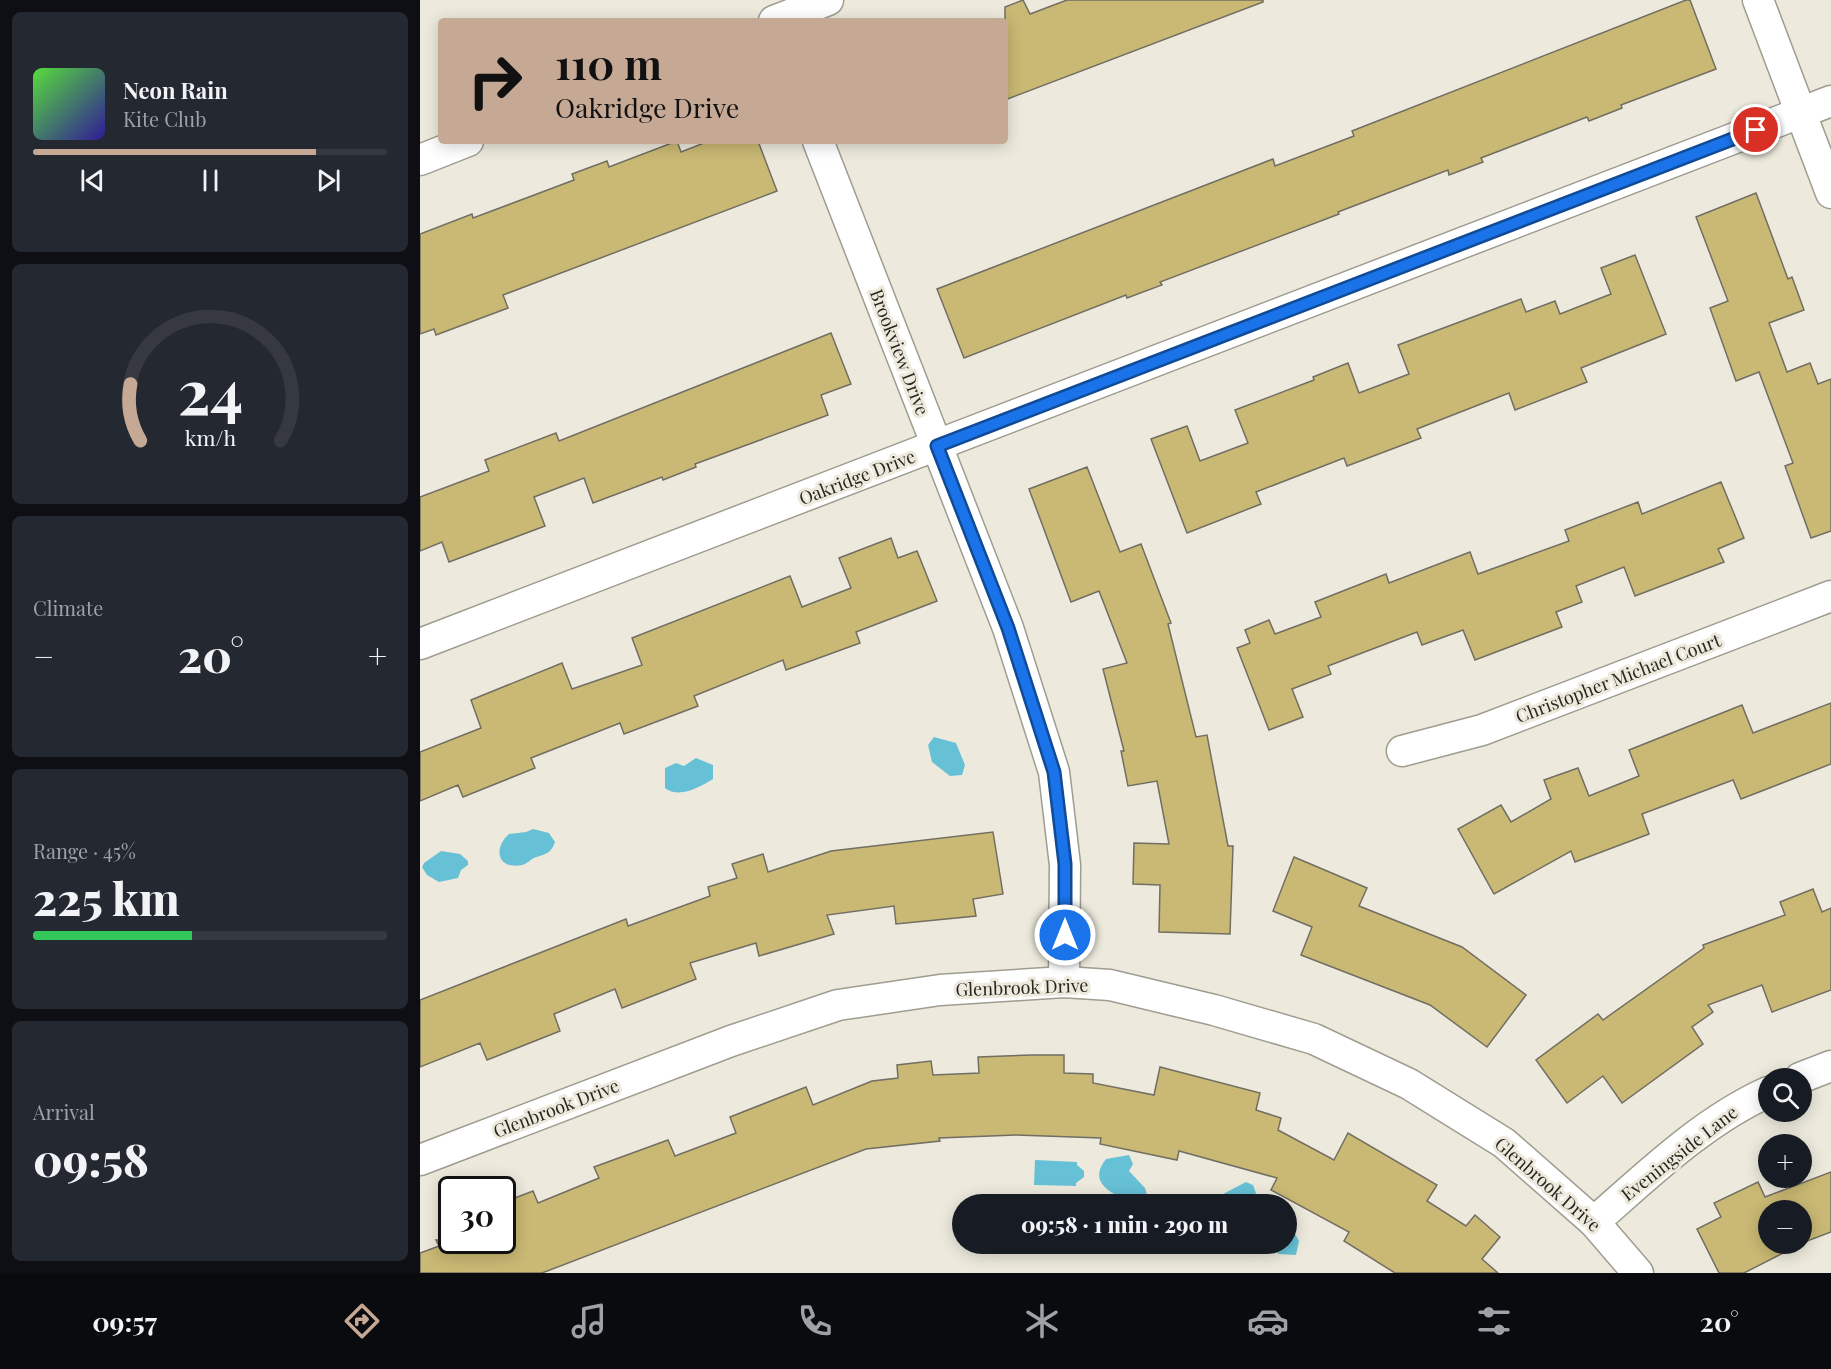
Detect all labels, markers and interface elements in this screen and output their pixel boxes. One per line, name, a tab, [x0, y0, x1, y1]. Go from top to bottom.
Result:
text: 110 m	[555, 35, 662, 91]
icon: right	[456, 42, 534, 120]
text: Neon Rain	[123, 75, 228, 105]
text: Oakridge Drive	[555, 89, 739, 125]
pin	[1730, 104, 1781, 155]
text: Kite Club	[123, 105, 207, 132]
icon: arrive	[1739, 113, 1772, 146]
icon: previous	[76, 164, 109, 197]
icon: pause	[194, 164, 227, 197]
icon: next	[312, 164, 345, 197]
street label: Brookview Drive	[865, 285, 935, 419]
text: 24	[177, 347, 243, 431]
text: km/h	[184, 424, 236, 452]
street label: Oakridge Drive	[795, 444, 919, 510]
text: Climate	[33, 594, 103, 621]
text: 20°	[178, 624, 244, 684]
street label: Christopher Michael Court	[1512, 628, 1725, 728]
text: −	[33, 633, 54, 677]
text: +	[368, 633, 387, 677]
text: Range · 45%	[33, 837, 136, 864]
text: 225 km	[33, 867, 180, 927]
position arrow	[1033, 903, 1097, 967]
street label: Glenbrook Drive	[955, 973, 1089, 1001]
map controls	[1758, 1068, 1812, 1254]
button: search	[1758, 1068, 1812, 1122]
street label: Glenbrook Drive	[490, 1073, 622, 1143]
text: Arrival	[33, 1098, 95, 1125]
street label: Eveningside Lane	[1616, 1100, 1742, 1206]
text: 09:58	[33, 1128, 149, 1188]
street label: Glenbrook Drive	[1490, 1131, 1606, 1237]
button: +	[1758, 1134, 1812, 1188]
speed limit sign: 30	[438, 1176, 516, 1254]
button: −	[1758, 1200, 1812, 1254]
text: 09:58 · 1 min · 290 m	[1021, 1209, 1228, 1239]
icon: directions	[341, 1300, 383, 1342]
icon: music	[568, 1300, 610, 1342]
icon: phone	[794, 1300, 836, 1342]
icon: climate	[1021, 1300, 1063, 1342]
icon: car	[1247, 1300, 1289, 1342]
icon: filters	[1473, 1300, 1515, 1342]
text: 09:57	[92, 1303, 157, 1339]
text: 20°	[1700, 1303, 1739, 1339]

